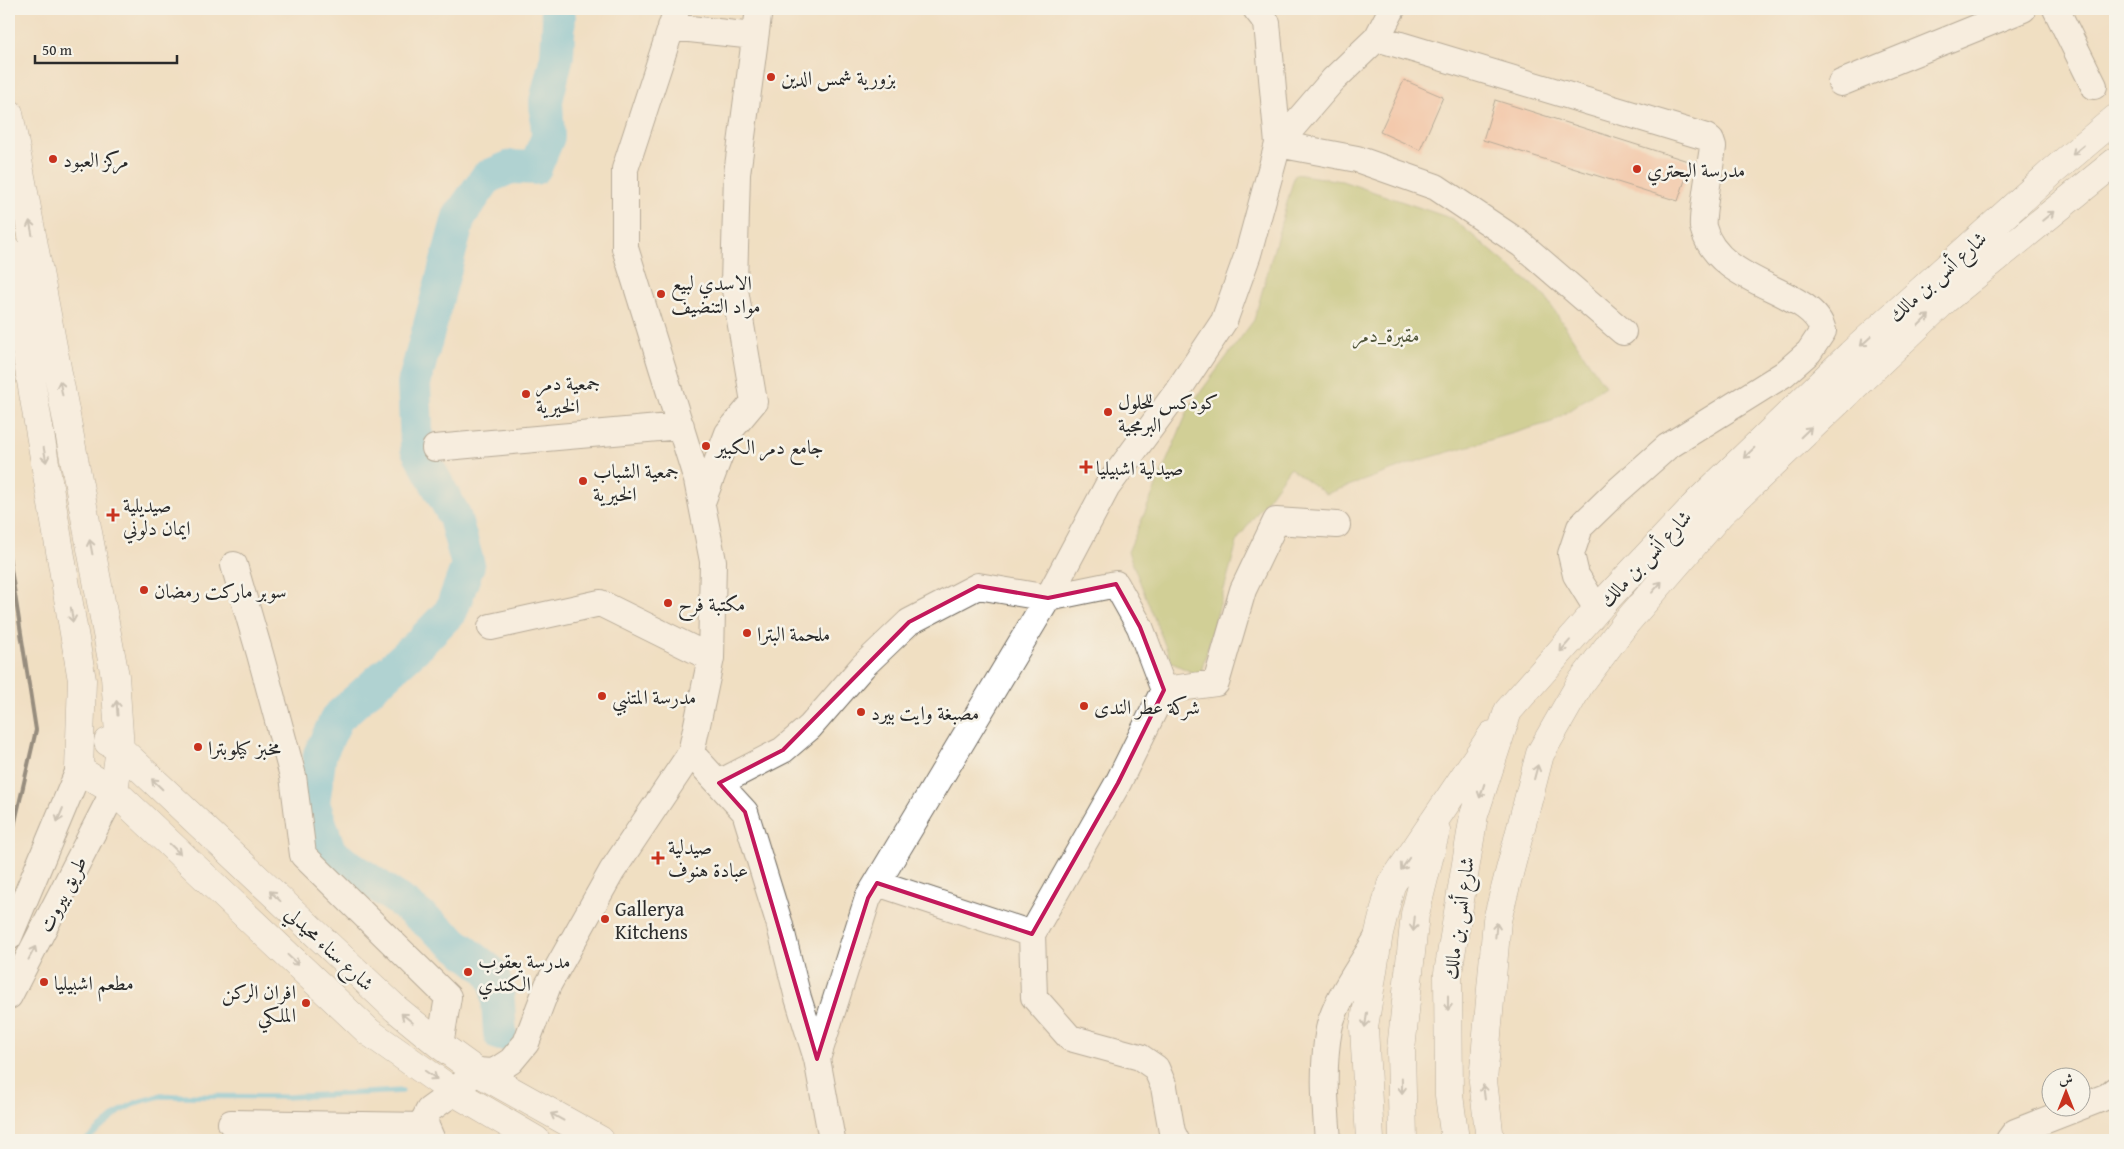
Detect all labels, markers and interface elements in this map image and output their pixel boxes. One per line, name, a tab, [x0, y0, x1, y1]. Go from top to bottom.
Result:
scale bar	[35, 32, 178, 64]
text: 50 m	[42, 39, 73, 60]
place label: بزورية شمس الدين	[781, 63, 896, 92]
marker: بزورية شمس الدين	[765, 71, 777, 83]
place label: مركز العبود	[63, 145, 129, 174]
one-way arrow	[2072, 145, 2085, 156]
marker: مركز العبود	[47, 153, 59, 165]
place label: مدرسة البحتري	[1647, 155, 1745, 186]
marker: مدرسة البحتري	[1631, 163, 1643, 175]
one-way arrow	[2042, 211, 2055, 222]
one-way arrow	[25, 220, 35, 236]
street label: شارع أنس بن مالك	[1881, 224, 1995, 331]
place label: الاسدي لبيع مواد التنضيف	[671, 268, 760, 320]
marker: الاسدي لبيع مواد التنضيف	[655, 288, 667, 300]
one-way arrow	[1918, 314, 1930, 326]
park label: مقبرة_دمر	[1353, 320, 1419, 349]
one-way arrow	[1859, 335, 1872, 347]
place label: جمعية دمر الخيرية	[536, 368, 600, 420]
one-way arrow	[56, 380, 65, 396]
place label: كودكس للحلول البرمجية	[1118, 387, 1218, 439]
marker: جمعية دمر الخيرية	[520, 388, 532, 400]
marker: كودكس للحلول البرمجية	[1102, 406, 1114, 418]
one-way arrow	[1800, 426, 1812, 438]
place label: جامع دمر الكبير	[714, 432, 824, 465]
marker: جامع دمر الكبير	[700, 440, 712, 452]
one-way arrow	[40, 447, 50, 463]
one-way arrow	[1742, 447, 1755, 459]
place label: صيدلية اشبيليا	[1096, 453, 1183, 482]
place label: جمعية الشباب الخيرية	[593, 456, 679, 508]
marker: صيدلية اشبيليا	[1080, 461, 1092, 473]
marker: جمعية الشباب الخيرية	[577, 475, 589, 487]
place label: صيديلية ايمان دلوني	[123, 490, 191, 544]
street label: شارع أنس بن مالك	[1592, 503, 1701, 616]
marker: صيديلية ايمان دلوني	[107, 509, 119, 521]
one-way arrow	[86, 540, 95, 556]
place label: سوبر ماركت رمضان	[154, 576, 287, 605]
one-way arrow	[1651, 580, 1663, 593]
marker: سوبر ماركت رمضان	[138, 584, 150, 596]
place label: مكتبة فرح	[678, 589, 745, 622]
marker: مكتبة فرح	[662, 597, 674, 609]
one-way arrow	[67, 607, 77, 623]
place label: ملحمة البترا	[757, 619, 830, 648]
marker: ملحمة البترا	[741, 627, 753, 639]
one-way arrow	[1559, 640, 1570, 653]
place label: مدرسة المتنبي	[612, 682, 696, 716]
marker: مدرسة المتنبي	[596, 690, 608, 702]
place label: شركة عطر الندى	[1094, 692, 1200, 721]
place label: مصبغة وايت بيرد	[871, 698, 979, 727]
one-way arrow	[113, 700, 122, 716]
marker: شركة عطر الندى	[1078, 700, 1090, 712]
marker: مصبغة وايت بيرد	[855, 706, 867, 718]
place label: مخبز كيلوبترا	[208, 733, 281, 762]
marker: مخبز كيلوبترا	[192, 741, 204, 753]
one-way arrow	[1531, 765, 1541, 781]
one-way arrow	[151, 778, 164, 790]
one-way arrow	[1477, 783, 1487, 799]
one-way arrow	[55, 807, 65, 822]
place label: صيدلية عبادة هنوف	[668, 832, 748, 884]
one-way arrow	[168, 842, 180, 854]
street label: طريق بيروت	[30, 851, 94, 937]
marker: صيدلية عبادة هنوف	[652, 852, 664, 864]
street label: شارع أنس بن مالك	[1435, 855, 1485, 982]
one-way arrow	[1399, 857, 1410, 871]
one-way arrow	[269, 890, 281, 902]
place label: Gallerya Kitchens	[615, 894, 688, 946]
street label: شارع سناء محيدلي	[276, 899, 381, 1000]
marker: Gallerya Kitchens	[599, 913, 611, 925]
one-way arrow	[1409, 916, 1419, 932]
one-way arrow	[1491, 922, 1501, 938]
one-way arrow	[27, 946, 37, 961]
place label: مدرسة يعقوب الكندي	[478, 946, 571, 1000]
one-way arrow	[287, 954, 299, 966]
marker: مدرسة يعقوب الكندي	[462, 966, 474, 978]
place label: مطعم اشبيليا	[54, 968, 134, 1002]
marker: مطعم اشبيليا	[38, 976, 50, 988]
place label: افران الركن الملكي	[222, 977, 296, 1034]
one-way arrow	[1443, 994, 1453, 1010]
marker: افران الركن الملكي	[300, 997, 312, 1009]
one-way arrow	[1360, 1011, 1370, 1027]
one-way arrow	[401, 1013, 414, 1024]
north arrow	[2042, 1066, 2092, 1116]
text: ش	[2059, 1069, 2073, 1089]
one-way arrow	[424, 1070, 438, 1080]
one-way arrow	[1397, 1078, 1407, 1094]
one-way arrow	[1479, 1084, 1489, 1100]
one-way arrow	[550, 1111, 565, 1121]

